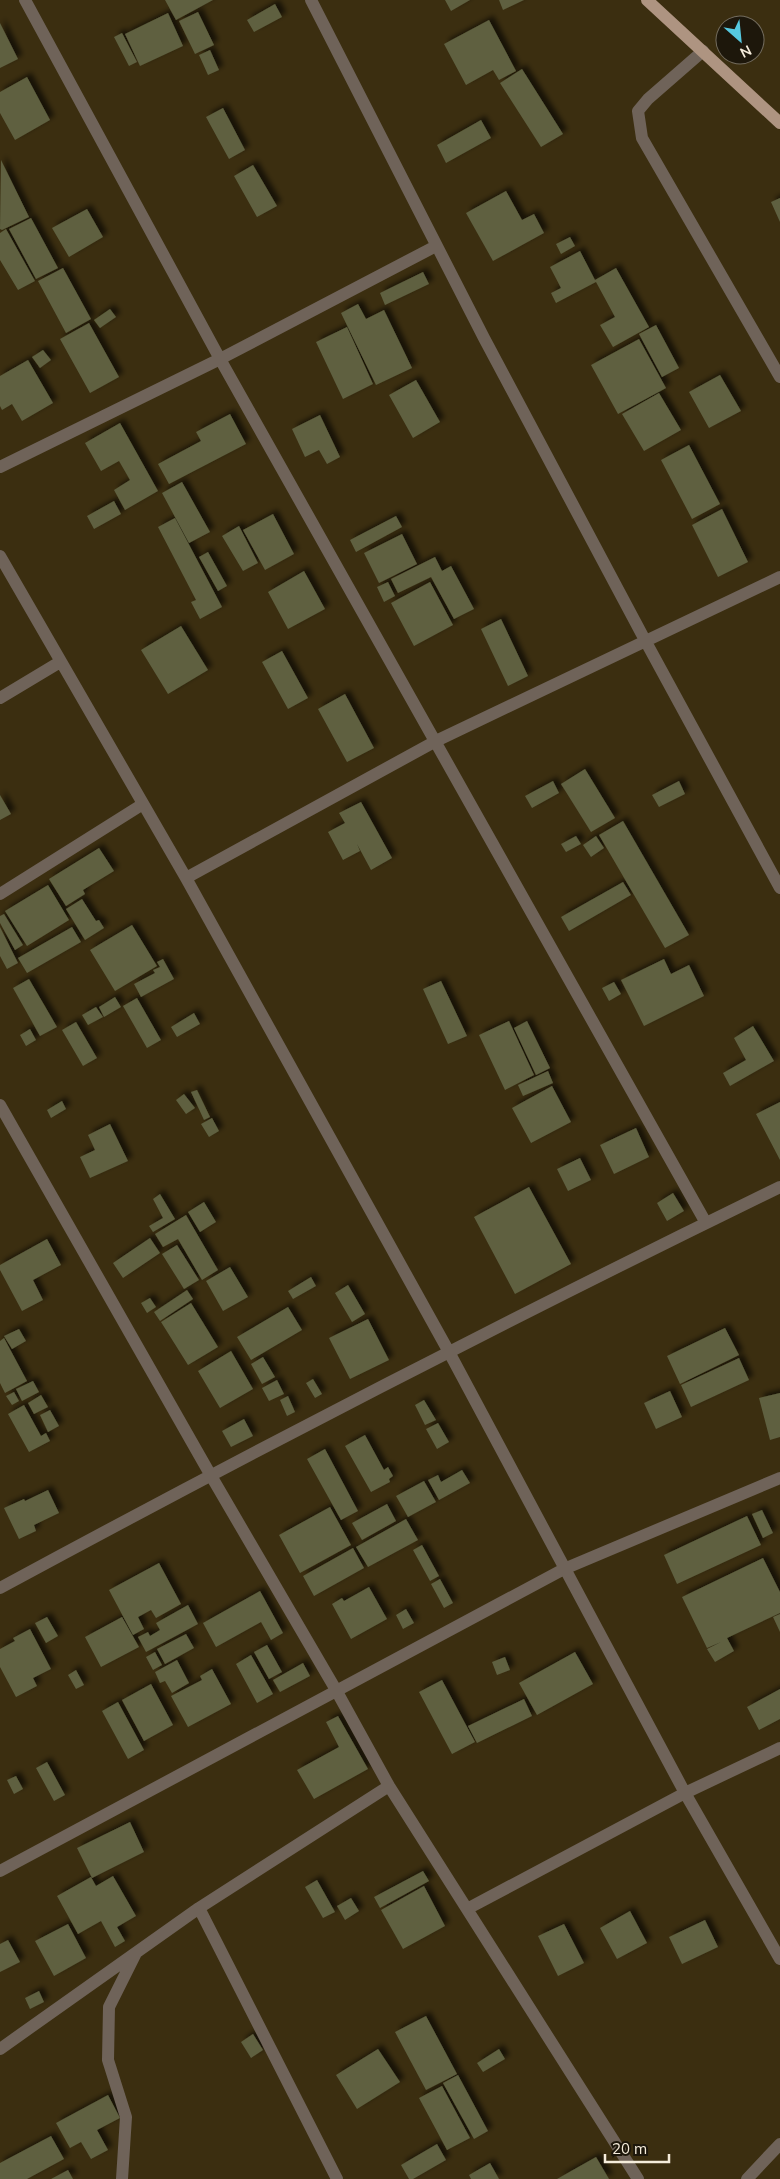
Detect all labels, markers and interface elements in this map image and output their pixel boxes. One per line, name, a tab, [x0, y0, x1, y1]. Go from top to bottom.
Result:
north arrow	[715, 15, 765, 65]
text: N	[737, 41, 755, 62]
scale bar	[605, 2132, 669, 2164]
text: 20 m	[612, 2139, 647, 2158]

